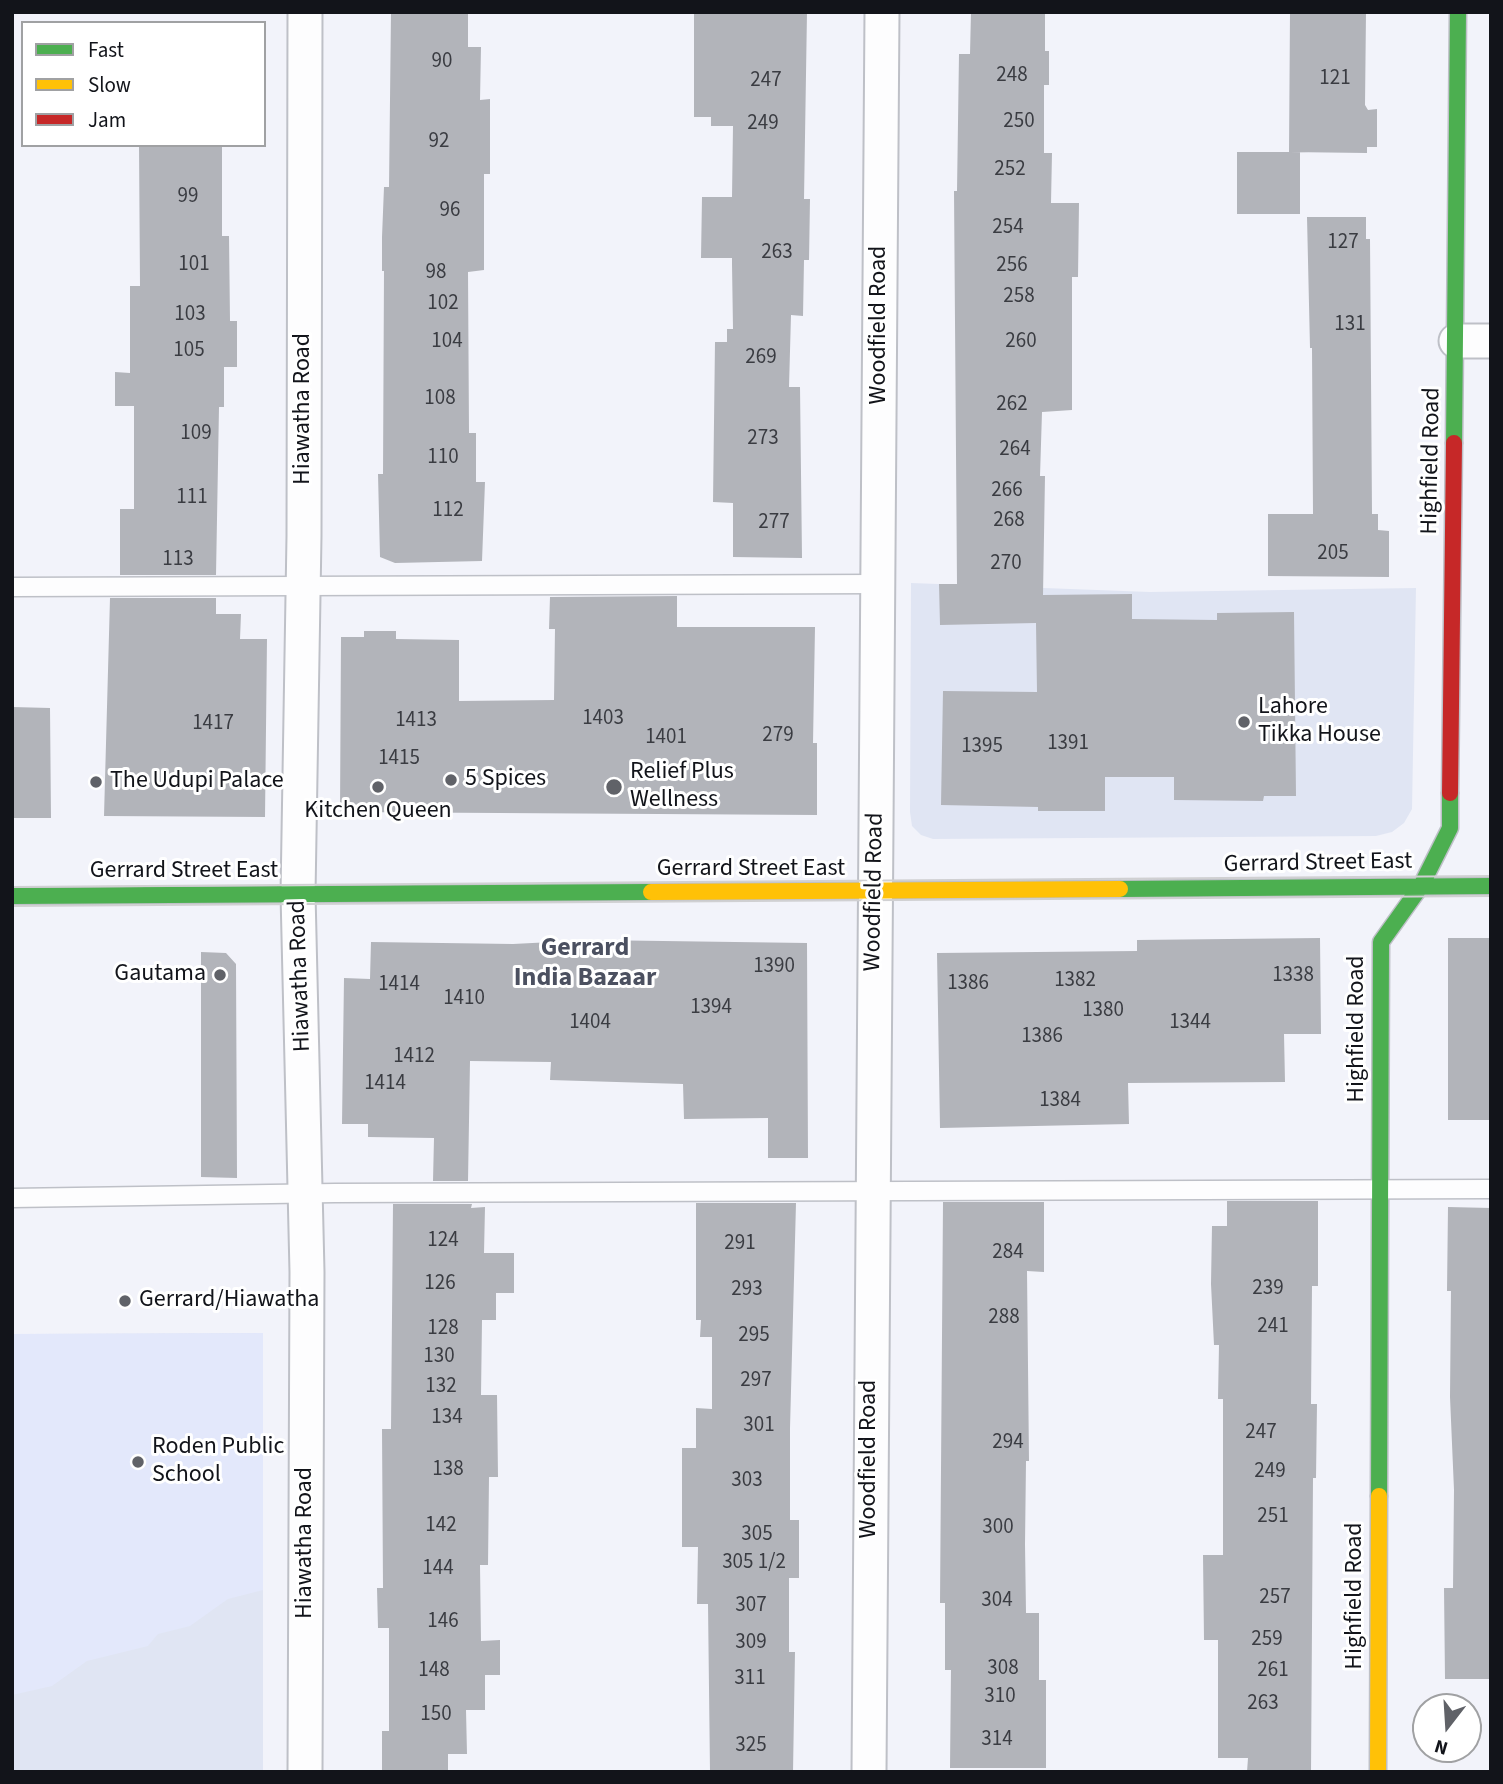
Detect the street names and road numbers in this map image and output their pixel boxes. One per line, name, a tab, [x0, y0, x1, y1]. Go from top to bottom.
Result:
street label: Woodfield Road	[866, 246, 894, 404]
street label: Hiawatha Road	[290, 333, 318, 485]
street label: Highfield Road	[1416, 387, 1448, 535]
street label: Woodfield Road	[859, 812, 891, 972]
street label: Gerrard Street East	[1224, 848, 1412, 880]
street label: Gerrard Street East	[657, 856, 845, 884]
street label: Gerrard Street East	[90, 858, 278, 886]
street label: Hiawatha Road	[284, 900, 318, 1052]
street label: Highfield Road	[1344, 955, 1372, 1103]
street label: Woodfield Road	[856, 1380, 884, 1538]
street label: Hiawatha Road	[292, 1467, 320, 1619]
street label: Highfield Road	[1342, 1522, 1370, 1670]

